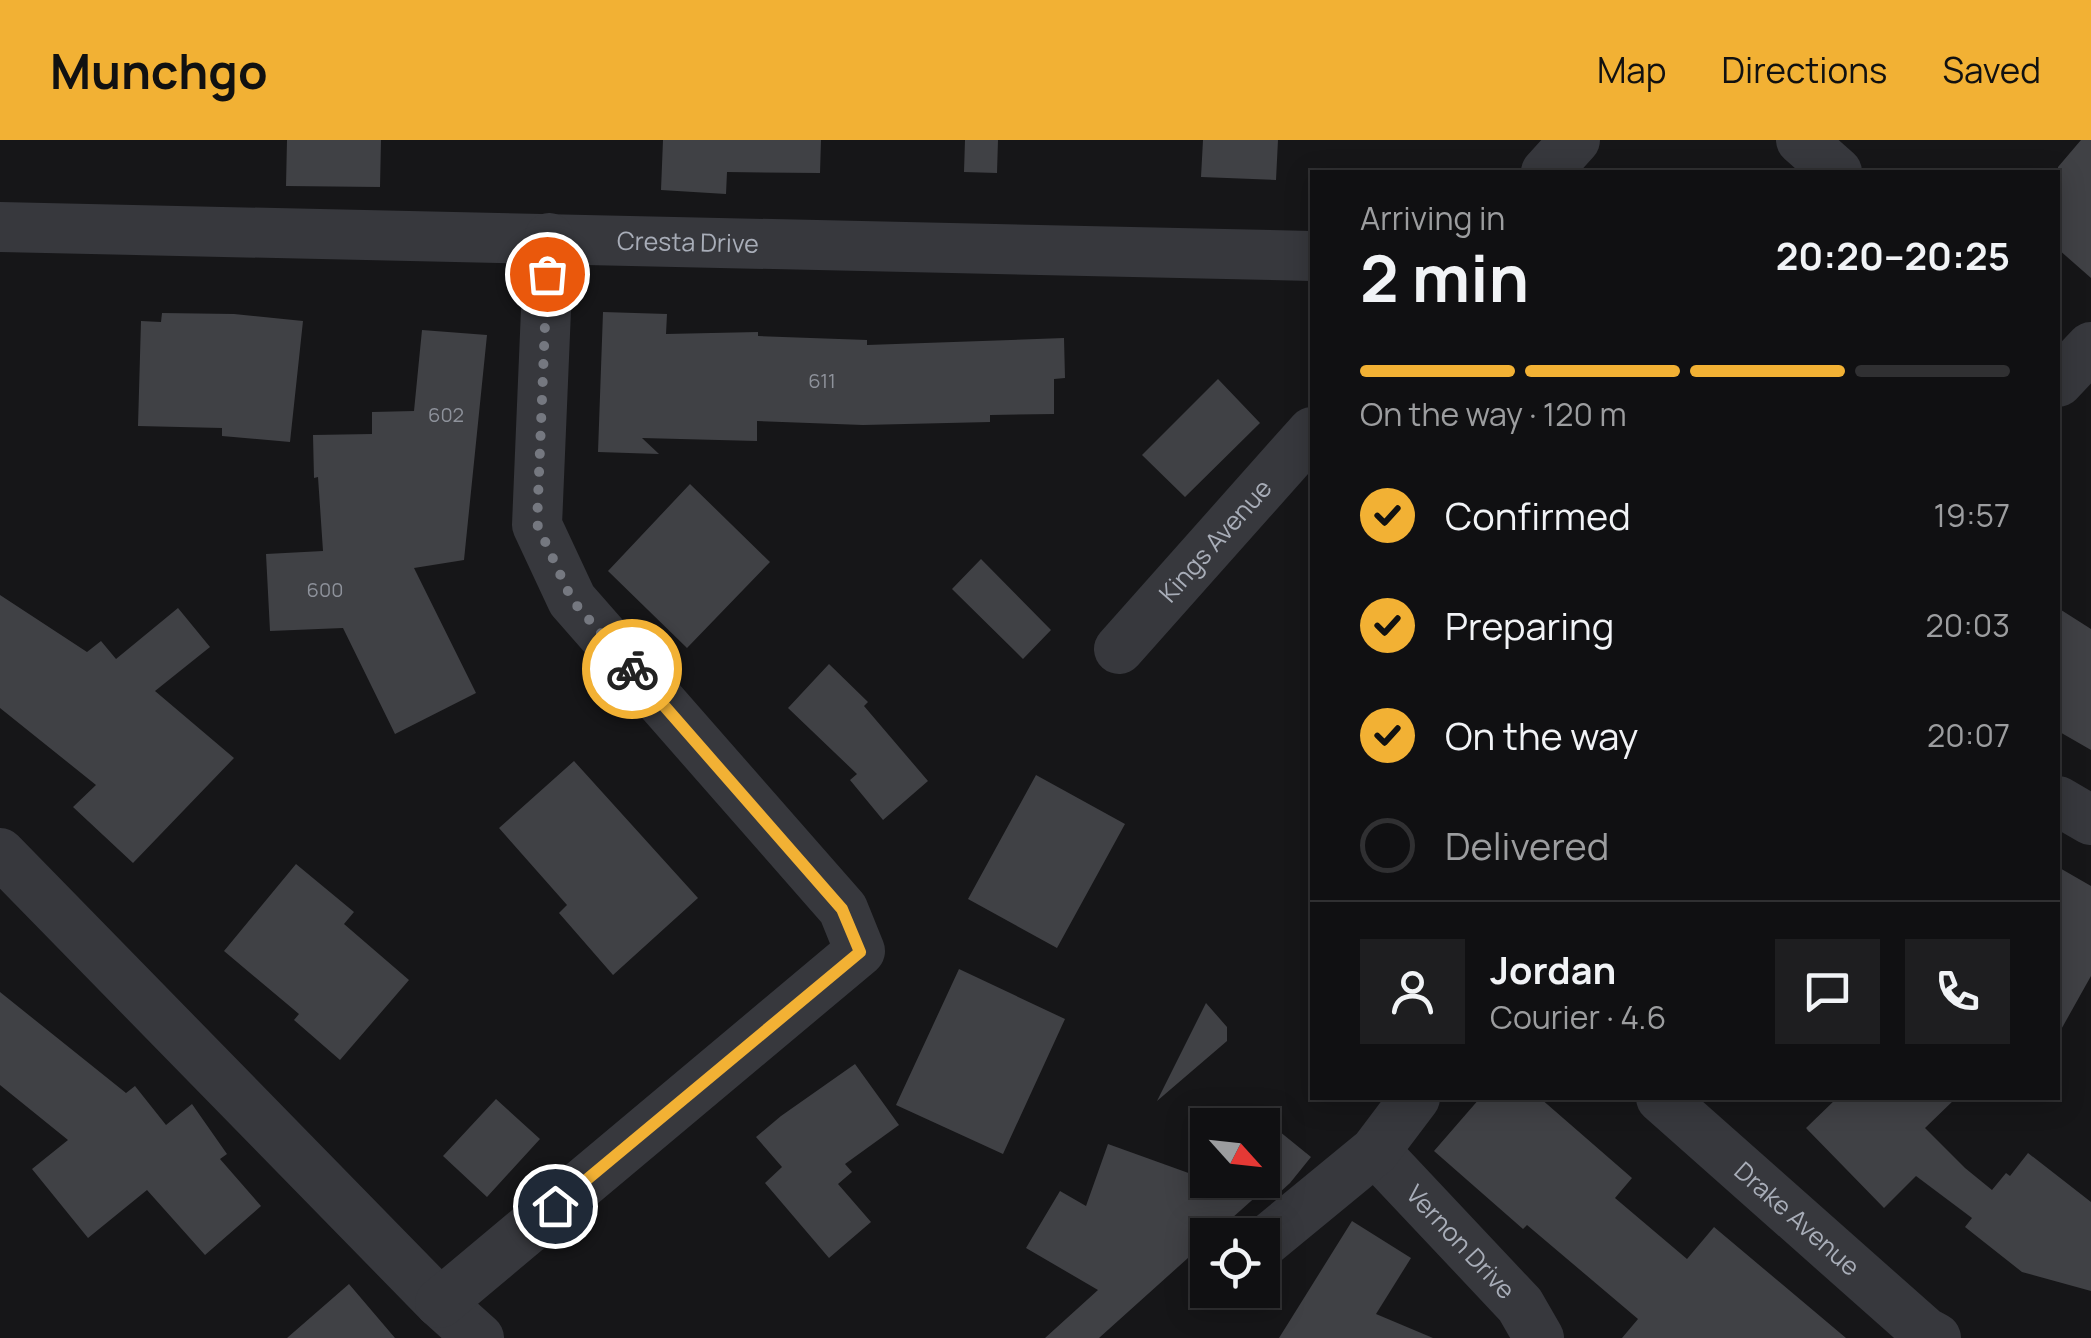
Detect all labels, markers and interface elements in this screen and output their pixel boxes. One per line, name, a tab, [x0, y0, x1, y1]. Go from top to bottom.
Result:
text: Munchgo	[50, 38, 268, 103]
text: Map	[1597, 46, 1667, 94]
text: Directions	[1722, 46, 1887, 94]
text: Saved	[1942, 46, 2041, 94]
text: Arriving in	[1360, 196, 1505, 240]
street label: Cresta Drive	[617, 223, 759, 261]
text: 20:20–20:25	[1776, 229, 2010, 281]
pin	[505, 232, 590, 317]
text: 2 min	[1360, 233, 1529, 322]
icon: bag	[520, 247, 575, 302]
house number: 611	[808, 367, 836, 394]
text: On the way · 120 m	[1360, 392, 1627, 436]
house number: 602	[428, 401, 464, 428]
street label: Kings Avenue	[1151, 471, 1279, 610]
icon: check	[1360, 488, 1415, 543]
text: Confirmed	[1445, 489, 1631, 541]
text: 19:57	[1934, 493, 2010, 537]
house number: 600	[307, 576, 343, 603]
icon: check	[1360, 598, 1415, 653]
text: Preparing	[1445, 599, 1614, 651]
text: 20:03	[1925, 603, 2010, 647]
courier	[582, 619, 682, 719]
icon: bike	[605, 642, 660, 697]
icon: check	[1360, 708, 1415, 763]
text: On the way	[1445, 709, 1638, 761]
text: 20:07	[1927, 713, 2010, 757]
text: Delivered	[1445, 819, 1609, 871]
button: person	[1360, 939, 1465, 1044]
button: chat	[1775, 939, 1880, 1044]
button: phone	[1905, 939, 2010, 1044]
text: Jordan	[1490, 943, 1616, 995]
text: Courier · 4.6	[1490, 995, 1666, 1039]
north arrow	[1190, 1108, 1280, 1198]
map controls	[1190, 1108, 1280, 1308]
street label: Drake Avenue	[1727, 1153, 1868, 1283]
pin	[513, 1164, 598, 1249]
street label: Vernon Drive	[1399, 1177, 1524, 1307]
icon: home	[528, 1179, 583, 1234]
button: locate	[1190, 1218, 1280, 1308]

